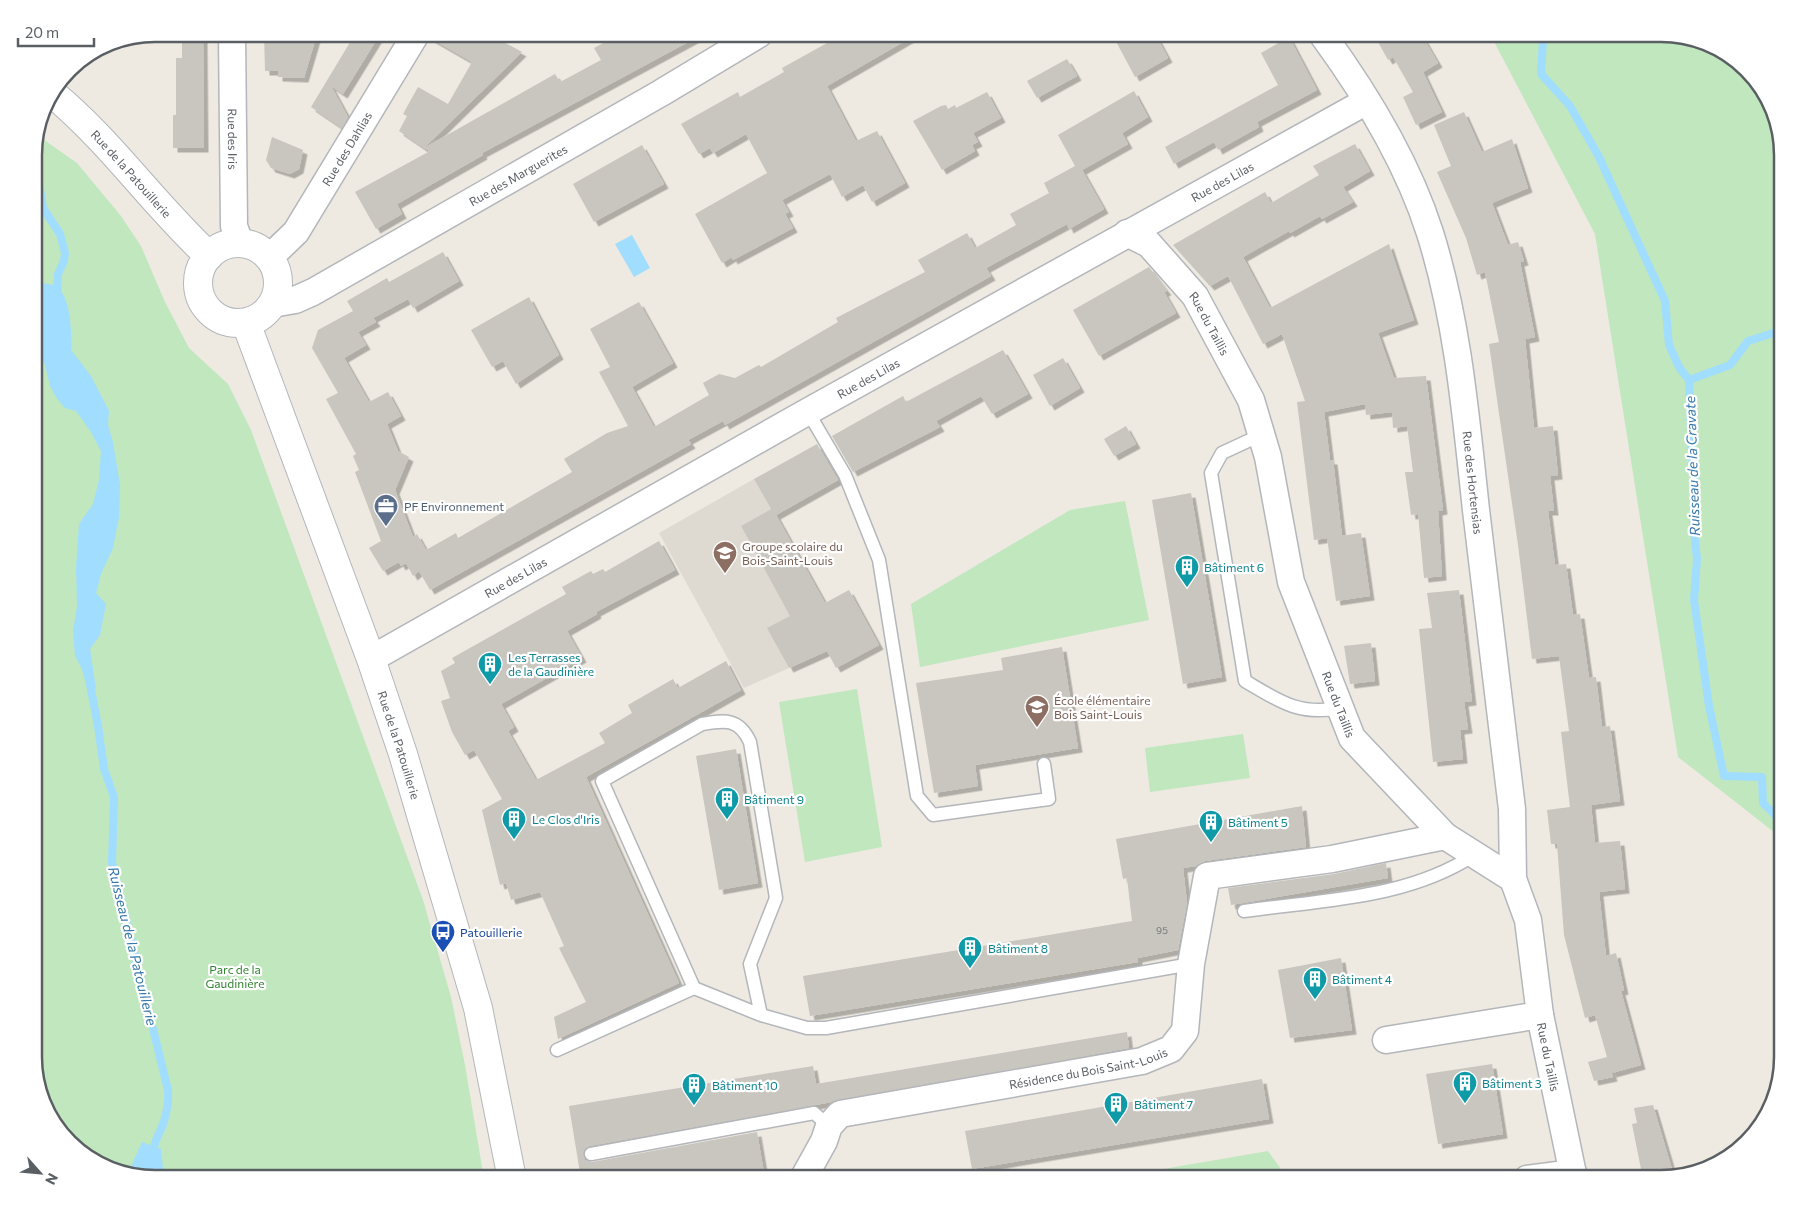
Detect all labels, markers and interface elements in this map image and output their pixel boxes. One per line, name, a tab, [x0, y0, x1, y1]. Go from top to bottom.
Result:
scale bar	[18, 15, 94, 47]
text: 20 m	[25, 23, 59, 41]
street label: Rue des Iris	[226, 108, 240, 170]
street label: Rue des Dahlias	[319, 109, 374, 188]
street label: Rue de la Patouillerie	[89, 127, 174, 220]
street label: Rue des Marguerites	[466, 141, 569, 208]
street label: Rue des Lilas	[1189, 159, 1256, 204]
street label: Rue du Taillis	[1187, 288, 1232, 357]
street label: Rue des Lilas	[834, 355, 902, 401]
water label: Ruisseau de la Cravate	[1681, 395, 1703, 536]
street label: Rue des Hortensias	[1461, 430, 1486, 535]
office icon: PF Environnement	[373, 493, 399, 527]
place label: PF Environnement	[404, 499, 504, 513]
place label: Groupe scolaire du Bois-Saint-Louis	[742, 539, 843, 567]
school or university icon: Groupe scolaire du Bois-Saint-Louis	[712, 540, 738, 574]
street label: Rue des Lilas	[482, 554, 549, 600]
building icon: Bâtiment 6	[1174, 554, 1200, 588]
place label: Bâtiment 6	[1204, 560, 1264, 574]
place label: Les Terrasses de la Gaudinière	[508, 650, 594, 678]
building icon: Les Terrasses de la Gaudinière	[477, 651, 503, 685]
street label: Rue du Taillis	[1320, 669, 1358, 739]
street label: Rue de la Patouillerie	[375, 689, 423, 801]
place label: École élémentaire Bois Saint-Louis	[1054, 693, 1150, 721]
school or university icon: École élémentaire Bois Saint-Louis	[1024, 694, 1050, 728]
building icon: Bâtiment 9	[714, 786, 740, 820]
place label: Bâtiment 9	[744, 792, 804, 806]
building icon: Le Clos d'Iris	[501, 806, 527, 840]
building icon: Bâtiment 5	[1198, 809, 1224, 843]
place label: Le Clos d'Iris	[532, 812, 600, 826]
place label: Bâtiment 5	[1228, 815, 1288, 829]
water label: Ruisseau de la Patouillerie	[105, 865, 161, 1028]
bus stop icon: Patouillerie	[430, 919, 456, 953]
house number: 95	[1156, 924, 1168, 936]
place label: Patouillerie	[460, 925, 522, 939]
building icon: Bâtiment 8	[957, 935, 983, 969]
place label: Bâtiment 8	[988, 941, 1048, 955]
park label: Parc de la Gaudinière	[206, 962, 265, 990]
building icon: Bâtiment 4	[1302, 966, 1328, 1000]
place label: Bâtiment 4	[1332, 972, 1392, 986]
street label: Rue du Taillis	[1535, 1021, 1563, 1093]
street label: Résidence du Bois Saint-Louis	[1008, 1044, 1169, 1091]
building icon: Bâtiment 3	[1452, 1070, 1478, 1104]
building icon: Bâtiment 10	[681, 1072, 707, 1106]
place label: Bâtiment 3	[1482, 1076, 1542, 1090]
place label: Bâtiment 10	[712, 1078, 778, 1092]
building icon: Bâtiment 7	[1103, 1091, 1129, 1125]
place label: Bâtiment 7	[1134, 1097, 1193, 1111]
north arrow	[15, 1148, 65, 1198]
text: N	[42, 1171, 62, 1188]

